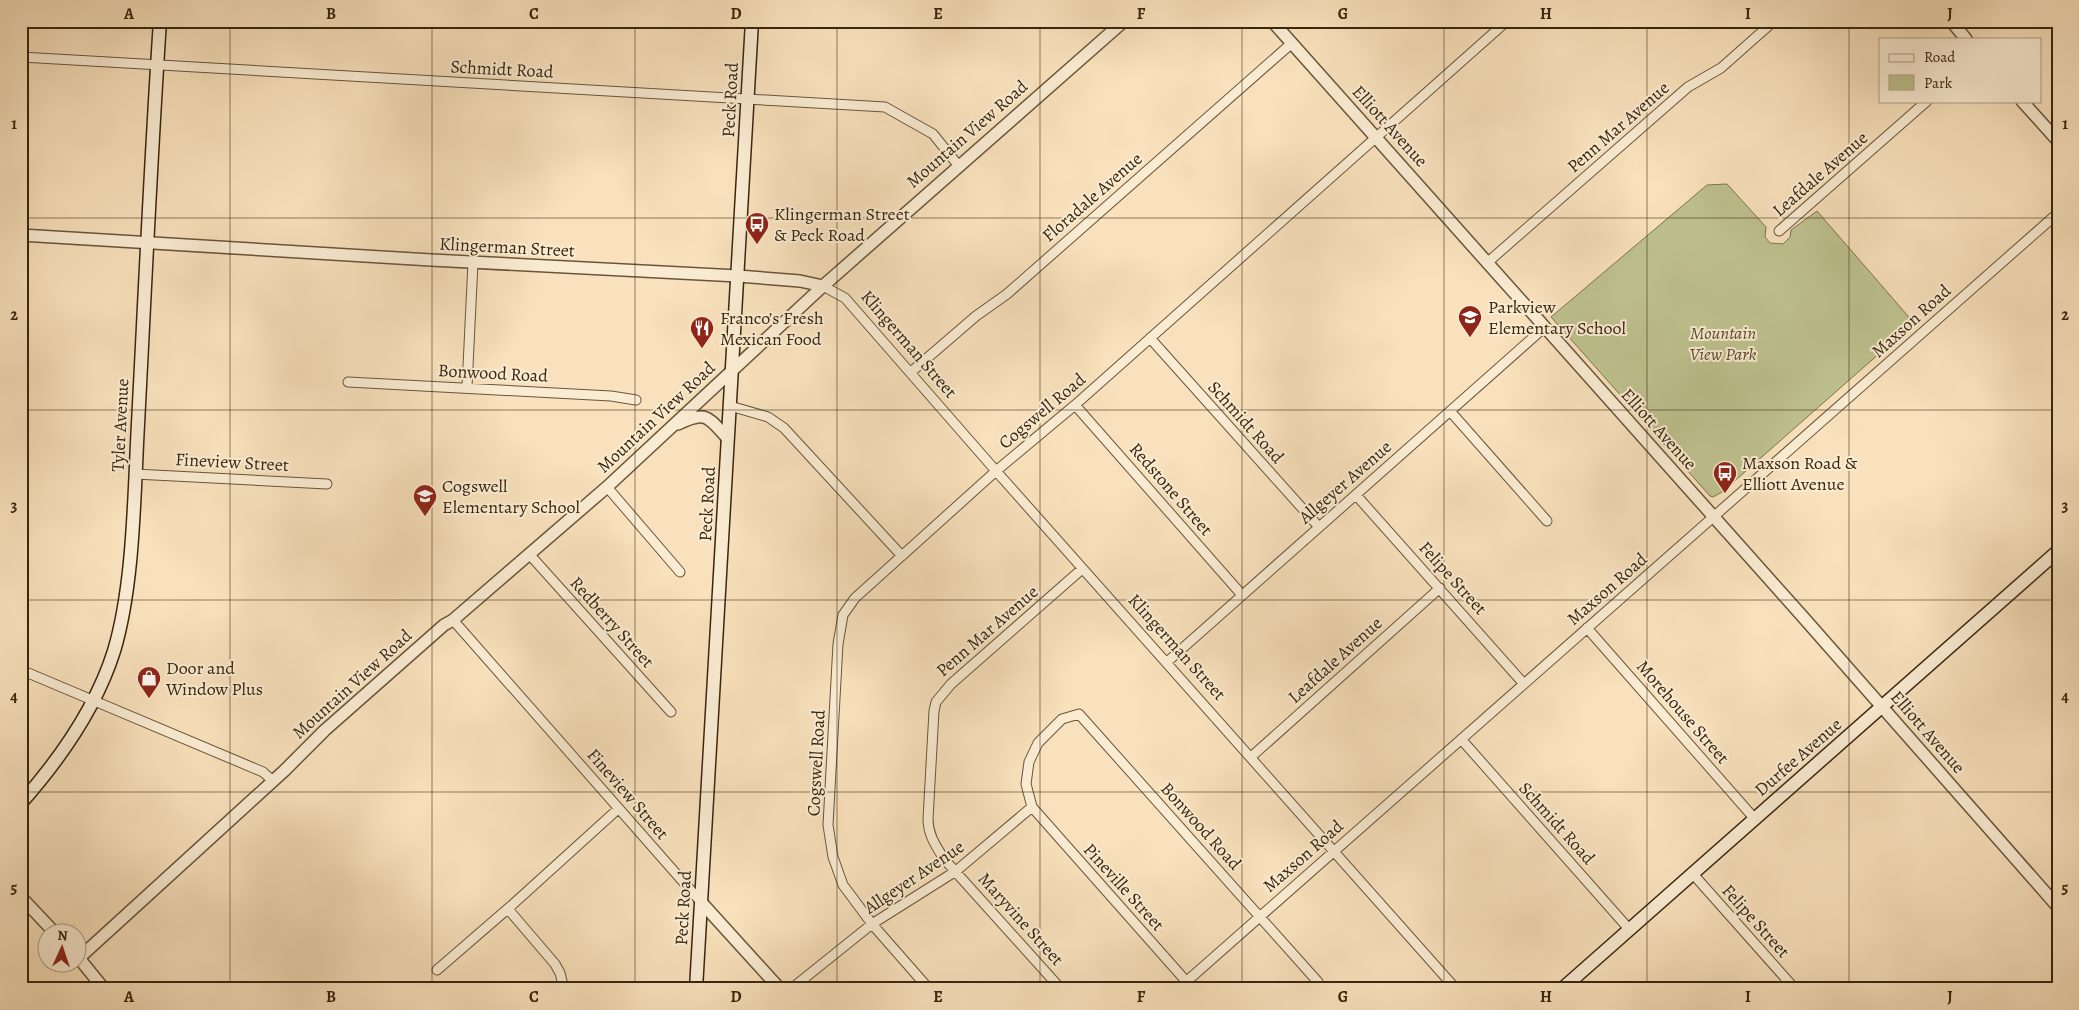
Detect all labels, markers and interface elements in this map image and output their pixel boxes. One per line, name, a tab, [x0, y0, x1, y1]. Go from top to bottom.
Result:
text: A	[123, 3, 135, 25]
text: B	[326, 3, 336, 25]
text: C	[529, 3, 539, 25]
text: D	[730, 3, 742, 25]
text: E	[933, 3, 943, 25]
text: F	[1137, 3, 1146, 25]
text: G	[1338, 3, 1348, 25]
text: H	[1540, 3, 1552, 25]
text: I	[1745, 3, 1751, 25]
text: J	[1947, 3, 1953, 25]
legend	[1879, 38, 2042, 102]
text: Road	[1924, 47, 1956, 67]
street label: Schmidt Road	[450, 54, 554, 84]
street label: Peck Road	[716, 62, 744, 138]
text: Park	[1924, 73, 1953, 93]
street label: Mountain View Road	[901, 74, 1033, 193]
street label: Penn Mar Avenue	[1562, 76, 1674, 178]
street label: Elliott Avenue	[1347, 80, 1433, 172]
text: 1	[11, 113, 17, 135]
text: 1	[2062, 113, 2068, 135]
street label: Leafdale Avenue	[1767, 126, 1873, 222]
street label: Floradale Avenue	[1037, 147, 1147, 247]
place label: Klingerman Street & Peck Road	[774, 202, 910, 247]
bus stop icon: Klingerman Street & Peck Road	[744, 211, 770, 245]
street label: Klingerman Street	[439, 231, 575, 263]
street label: Maxson Road	[1866, 279, 1956, 363]
street label: Klingerman Street	[855, 285, 963, 403]
place label: Parkview Elementary School	[1488, 295, 1626, 340]
text: 2	[10, 304, 18, 326]
school or university icon: Parkview Elementary School	[1457, 304, 1483, 338]
text: 2	[2061, 304, 2069, 326]
place label: Franco’s Fresh Mexican Food	[720, 306, 824, 351]
restaurant icon: Franco’s Fresh Mexican Food	[689, 315, 715, 349]
park label: Mountain View Park	[1690, 321, 1756, 366]
street label: Mountain View Road	[592, 356, 721, 478]
street label: Bonwood Road	[437, 358, 549, 388]
street label: Cogswell Road	[994, 367, 1091, 454]
street label: Schmidt Road	[1203, 376, 1290, 469]
street label: Tyler Avenue	[106, 378, 134, 472]
street label: Elliott Avenue	[1616, 383, 1702, 475]
street label: Allgeyer Avenue	[1293, 435, 1397, 530]
street label: Redstone Street	[1124, 437, 1218, 541]
street label: Fineview Street	[175, 447, 289, 477]
place label: Maxson Road & Elliott Avenue	[1742, 451, 1858, 496]
bus stop icon: Maxson Road & Elliott Avenue	[1712, 460, 1738, 494]
street label: Peck Road	[693, 466, 721, 542]
place label: Cogswell Elementary School	[442, 474, 580, 519]
school or university icon: Cogswell Elementary School	[412, 483, 438, 517]
text: 3	[11, 495, 18, 517]
text: 3	[2062, 495, 2069, 517]
street label: Felipe Street	[1414, 536, 1493, 620]
street label: Maxson Road	[1562, 547, 1653, 631]
street label: Redberry Street	[565, 571, 660, 673]
street label: Penn Mar Avenue	[931, 580, 1043, 682]
street label: Klingerman Street	[1123, 589, 1231, 705]
street label: Leafdale Avenue	[1283, 611, 1387, 709]
street label: Mountain View Road	[287, 624, 417, 744]
street label: Morehouse Street	[1631, 655, 1735, 769]
place label: Door and Window Plus	[165, 656, 263, 701]
shop icon: Door and Window Plus	[136, 665, 162, 699]
street label: Elliott Avenue	[1885, 685, 1971, 779]
text: 4	[10, 686, 18, 708]
text: 4	[2061, 686, 2069, 708]
street label: Cogswell Road	[801, 709, 831, 817]
street label: Durfee Avenue	[1749, 712, 1847, 802]
street label: Fineview Street	[582, 743, 674, 845]
street label: Bonwood Road	[1155, 777, 1247, 875]
street label: Schmidt Road	[1514, 777, 1601, 870]
street label: Maxson Road	[1258, 814, 1349, 898]
street label: Allgeyer Avenue	[858, 835, 969, 920]
street label: Pineville Street	[1078, 838, 1170, 936]
street label: Maryvine Street	[973, 867, 1069, 971]
street label: Peck Road	[669, 870, 697, 946]
text: 5	[11, 877, 18, 899]
text: 5	[2062, 877, 2069, 899]
street label: Felipe Street	[1717, 879, 1796, 963]
north arrow	[38, 922, 88, 972]
text: N	[57, 926, 68, 945]
text: A	[123, 986, 135, 1008]
text: B	[326, 986, 336, 1008]
text: C	[529, 986, 539, 1008]
text: D	[730, 986, 742, 1008]
text: E	[933, 986, 943, 1008]
text: F	[1137, 986, 1146, 1008]
text: G	[1338, 986, 1348, 1008]
text: H	[1540, 986, 1552, 1008]
text: I	[1745, 986, 1751, 1008]
text: J	[1947, 986, 1953, 1008]

